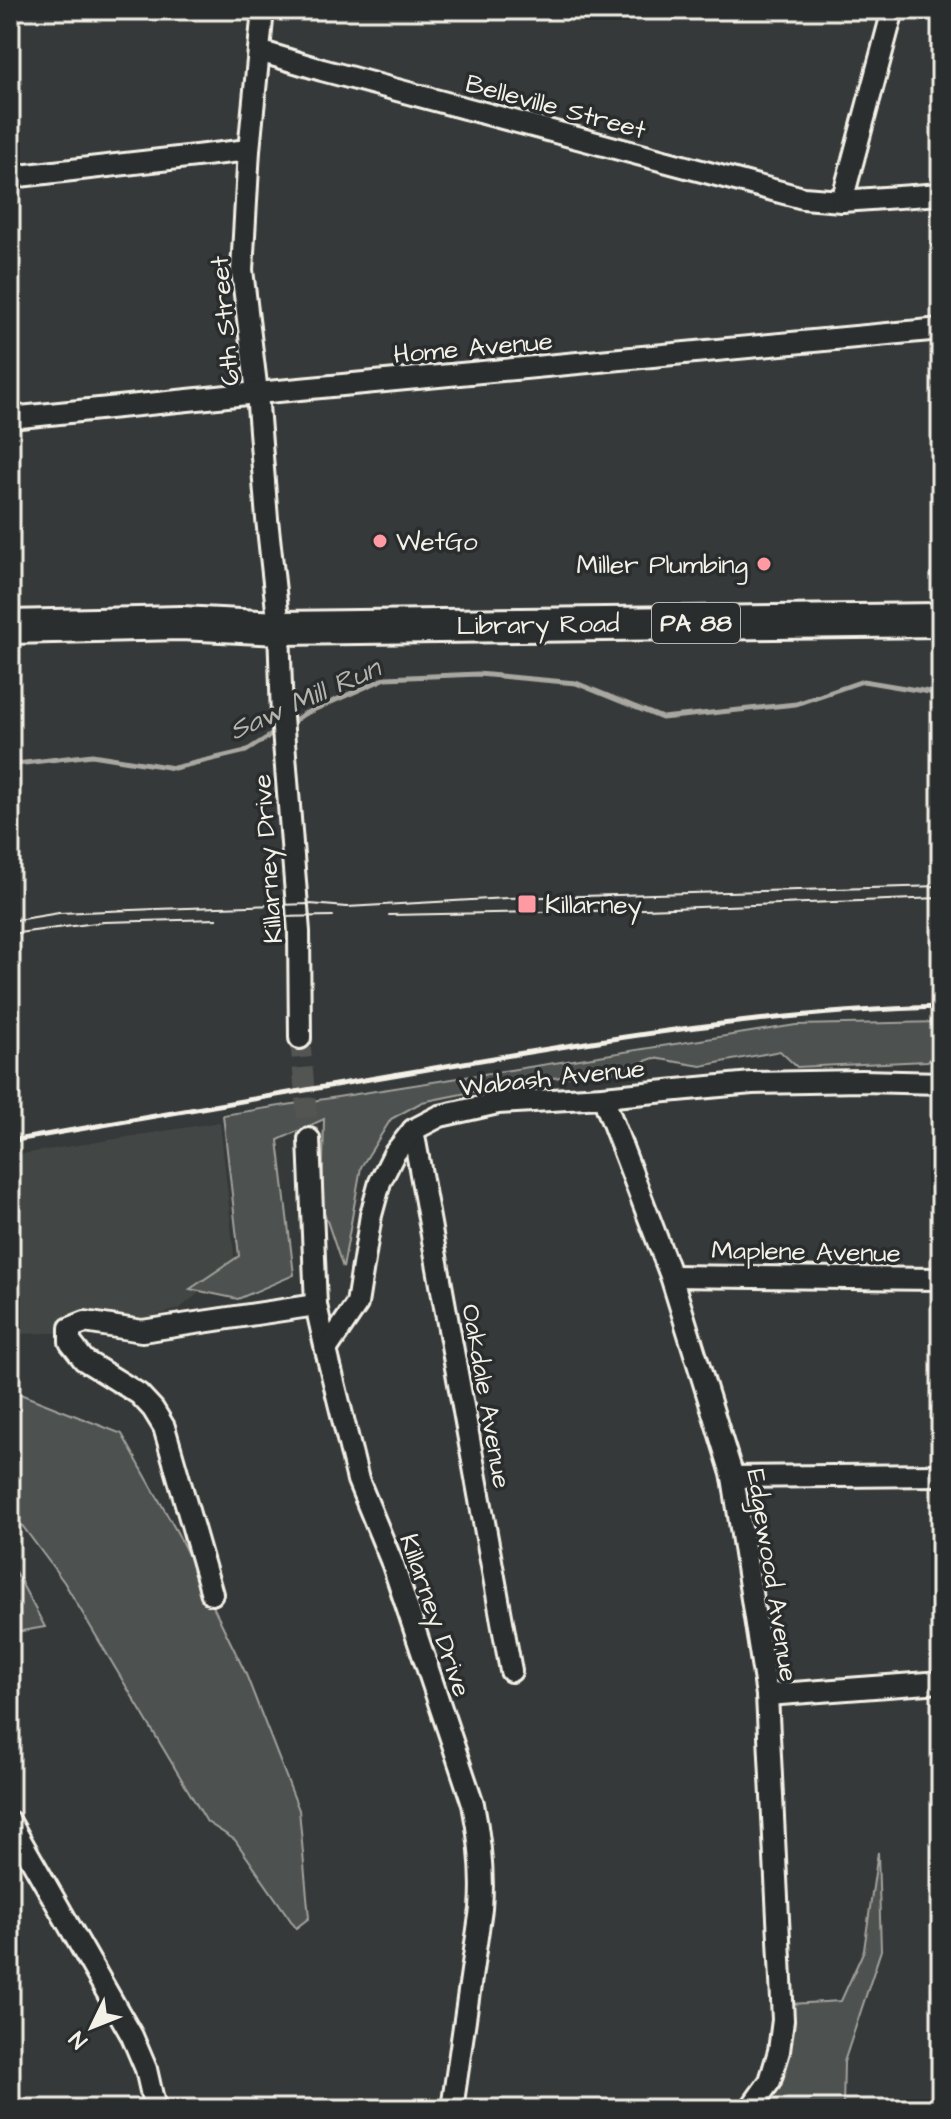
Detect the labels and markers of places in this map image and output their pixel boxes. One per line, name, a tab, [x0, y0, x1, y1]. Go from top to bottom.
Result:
place label: WetGo	[396, 524, 478, 560]
marker: WetGo	[371, 532, 389, 550]
place label: Miller Plumbing	[577, 547, 748, 585]
marker: Miller Plumbing	[755, 555, 773, 573]
place label: Killarney	[545, 887, 642, 925]
marker: Killarney	[516, 893, 538, 915]

